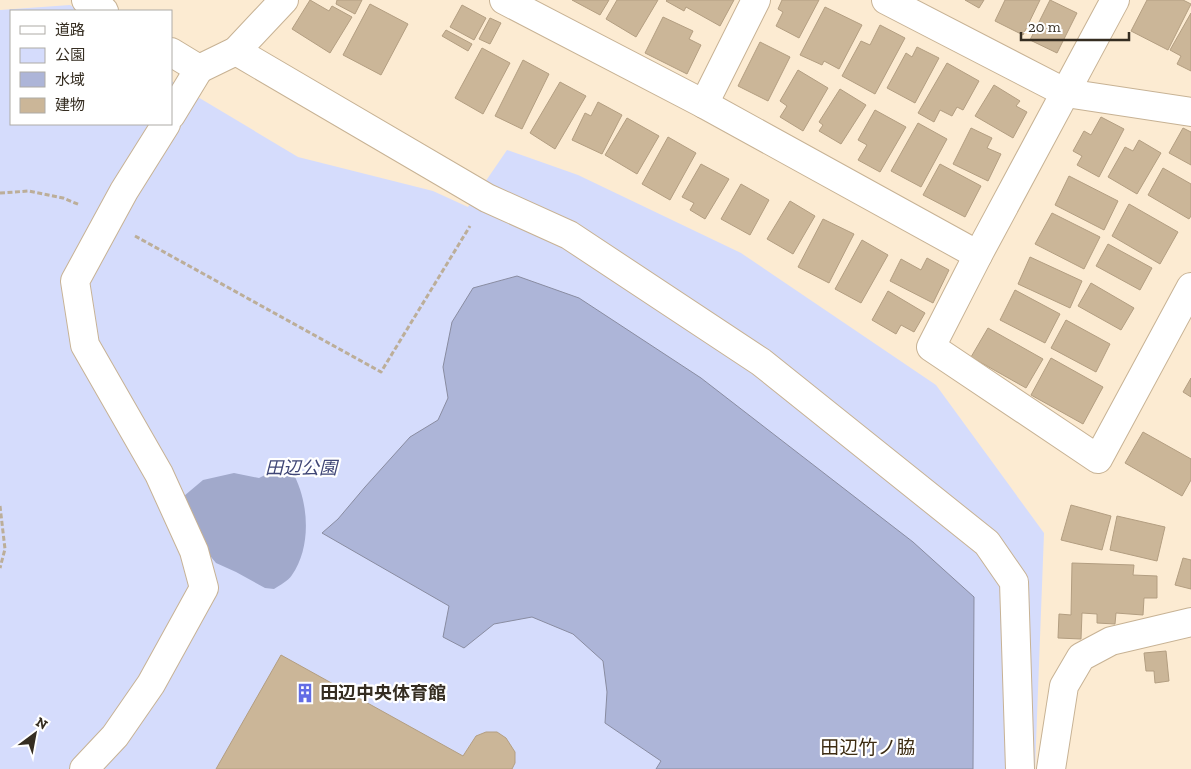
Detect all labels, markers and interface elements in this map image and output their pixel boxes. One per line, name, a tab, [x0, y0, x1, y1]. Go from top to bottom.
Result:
legend	[10, 10, 172, 125]
scale bar	[1021, 10, 1128, 42]
text: 20 m	[1028, 18, 1061, 36]
text: 道路	[55, 21, 85, 39]
text: 公園	[55, 46, 85, 64]
text: 水域	[55, 71, 85, 89]
text: 建物	[55, 96, 85, 114]
park label: 田辺公園	[265, 457, 340, 479]
building icon: 田辺中央体育館	[294, 682, 316, 704]
place label: 田辺中央体育館	[320, 682, 446, 704]
north arrow	[10, 709, 60, 759]
text: N	[33, 713, 51, 734]
district label: 田辺竹ノ脇	[820, 736, 916, 759]

